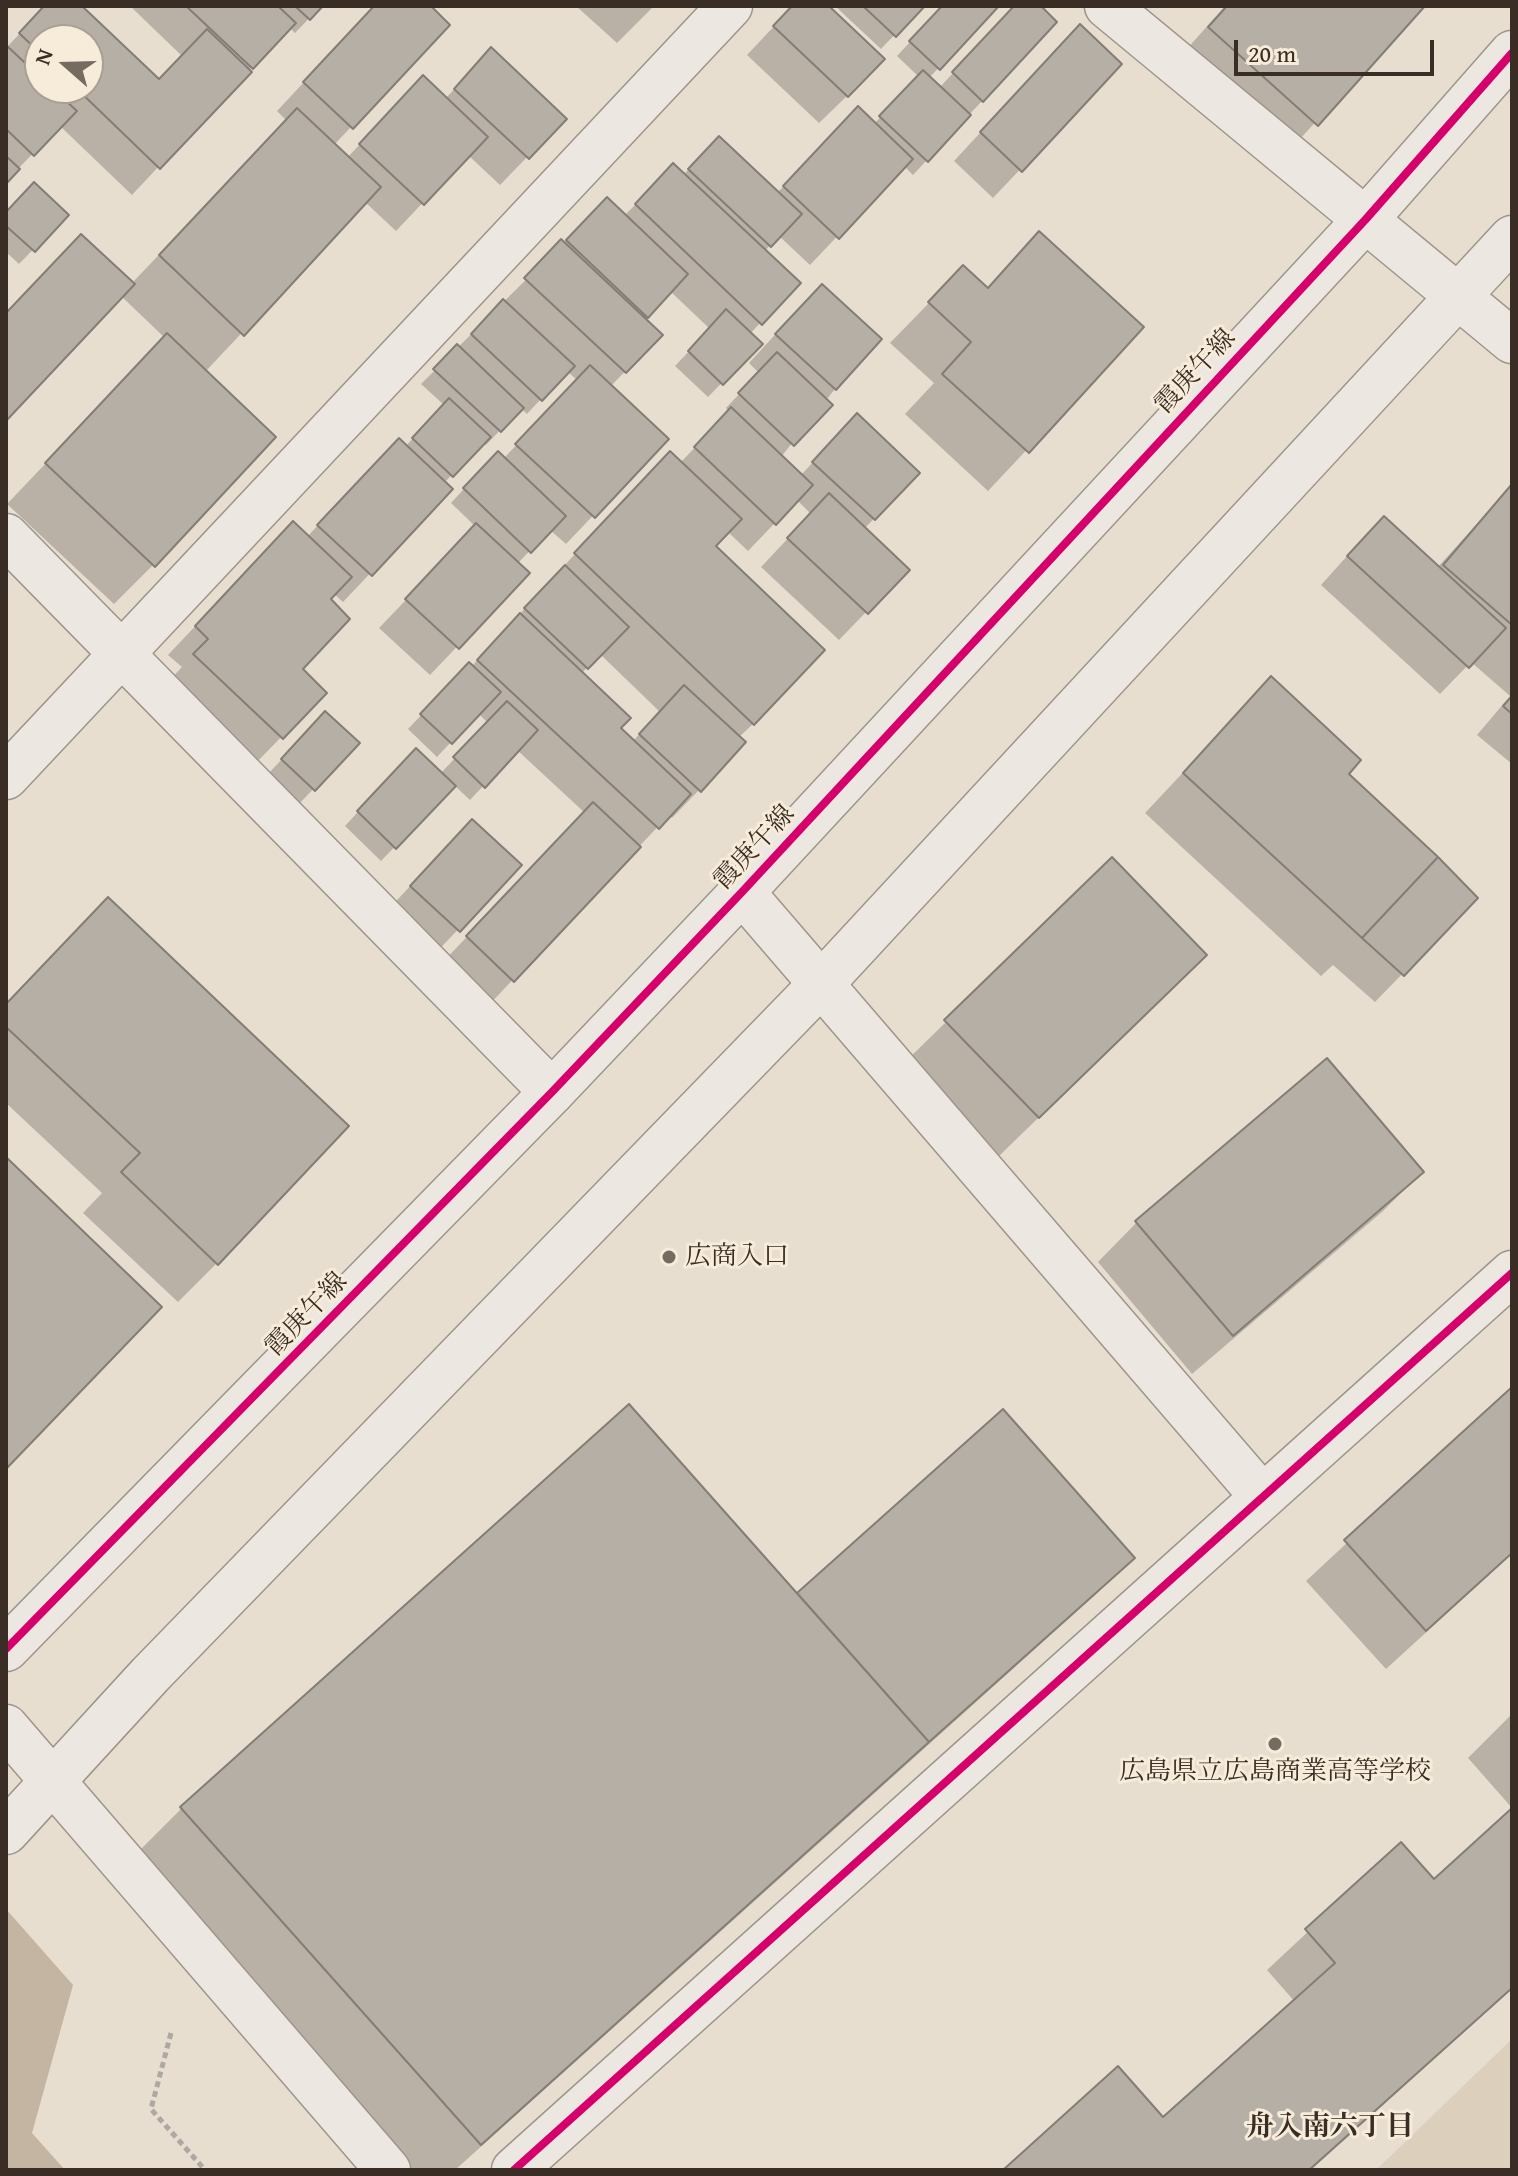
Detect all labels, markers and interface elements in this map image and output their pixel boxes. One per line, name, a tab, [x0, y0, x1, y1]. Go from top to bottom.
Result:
north arrow	[24, 24, 104, 104]
scale bar	[1238, 24, 1438, 74]
text: 20 m	[1248, 36, 1296, 71]
text: N	[26, 44, 61, 69]
street label: 霞庚午線	[1149, 323, 1243, 421]
street label: 霞庚午線	[708, 799, 802, 897]
place label: 広商入口	[685, 1241, 789, 1273]
marker: 広商入口	[660, 1248, 678, 1266]
street label: 霞庚午線	[260, 1267, 354, 1363]
marker: 広島県立広島商業高等学校	[1266, 1735, 1284, 1753]
place label: 広島県立広島商業高等学校	[1119, 1756, 1431, 1788]
district label: 舟入南六丁目	[1246, 2111, 1414, 2145]

